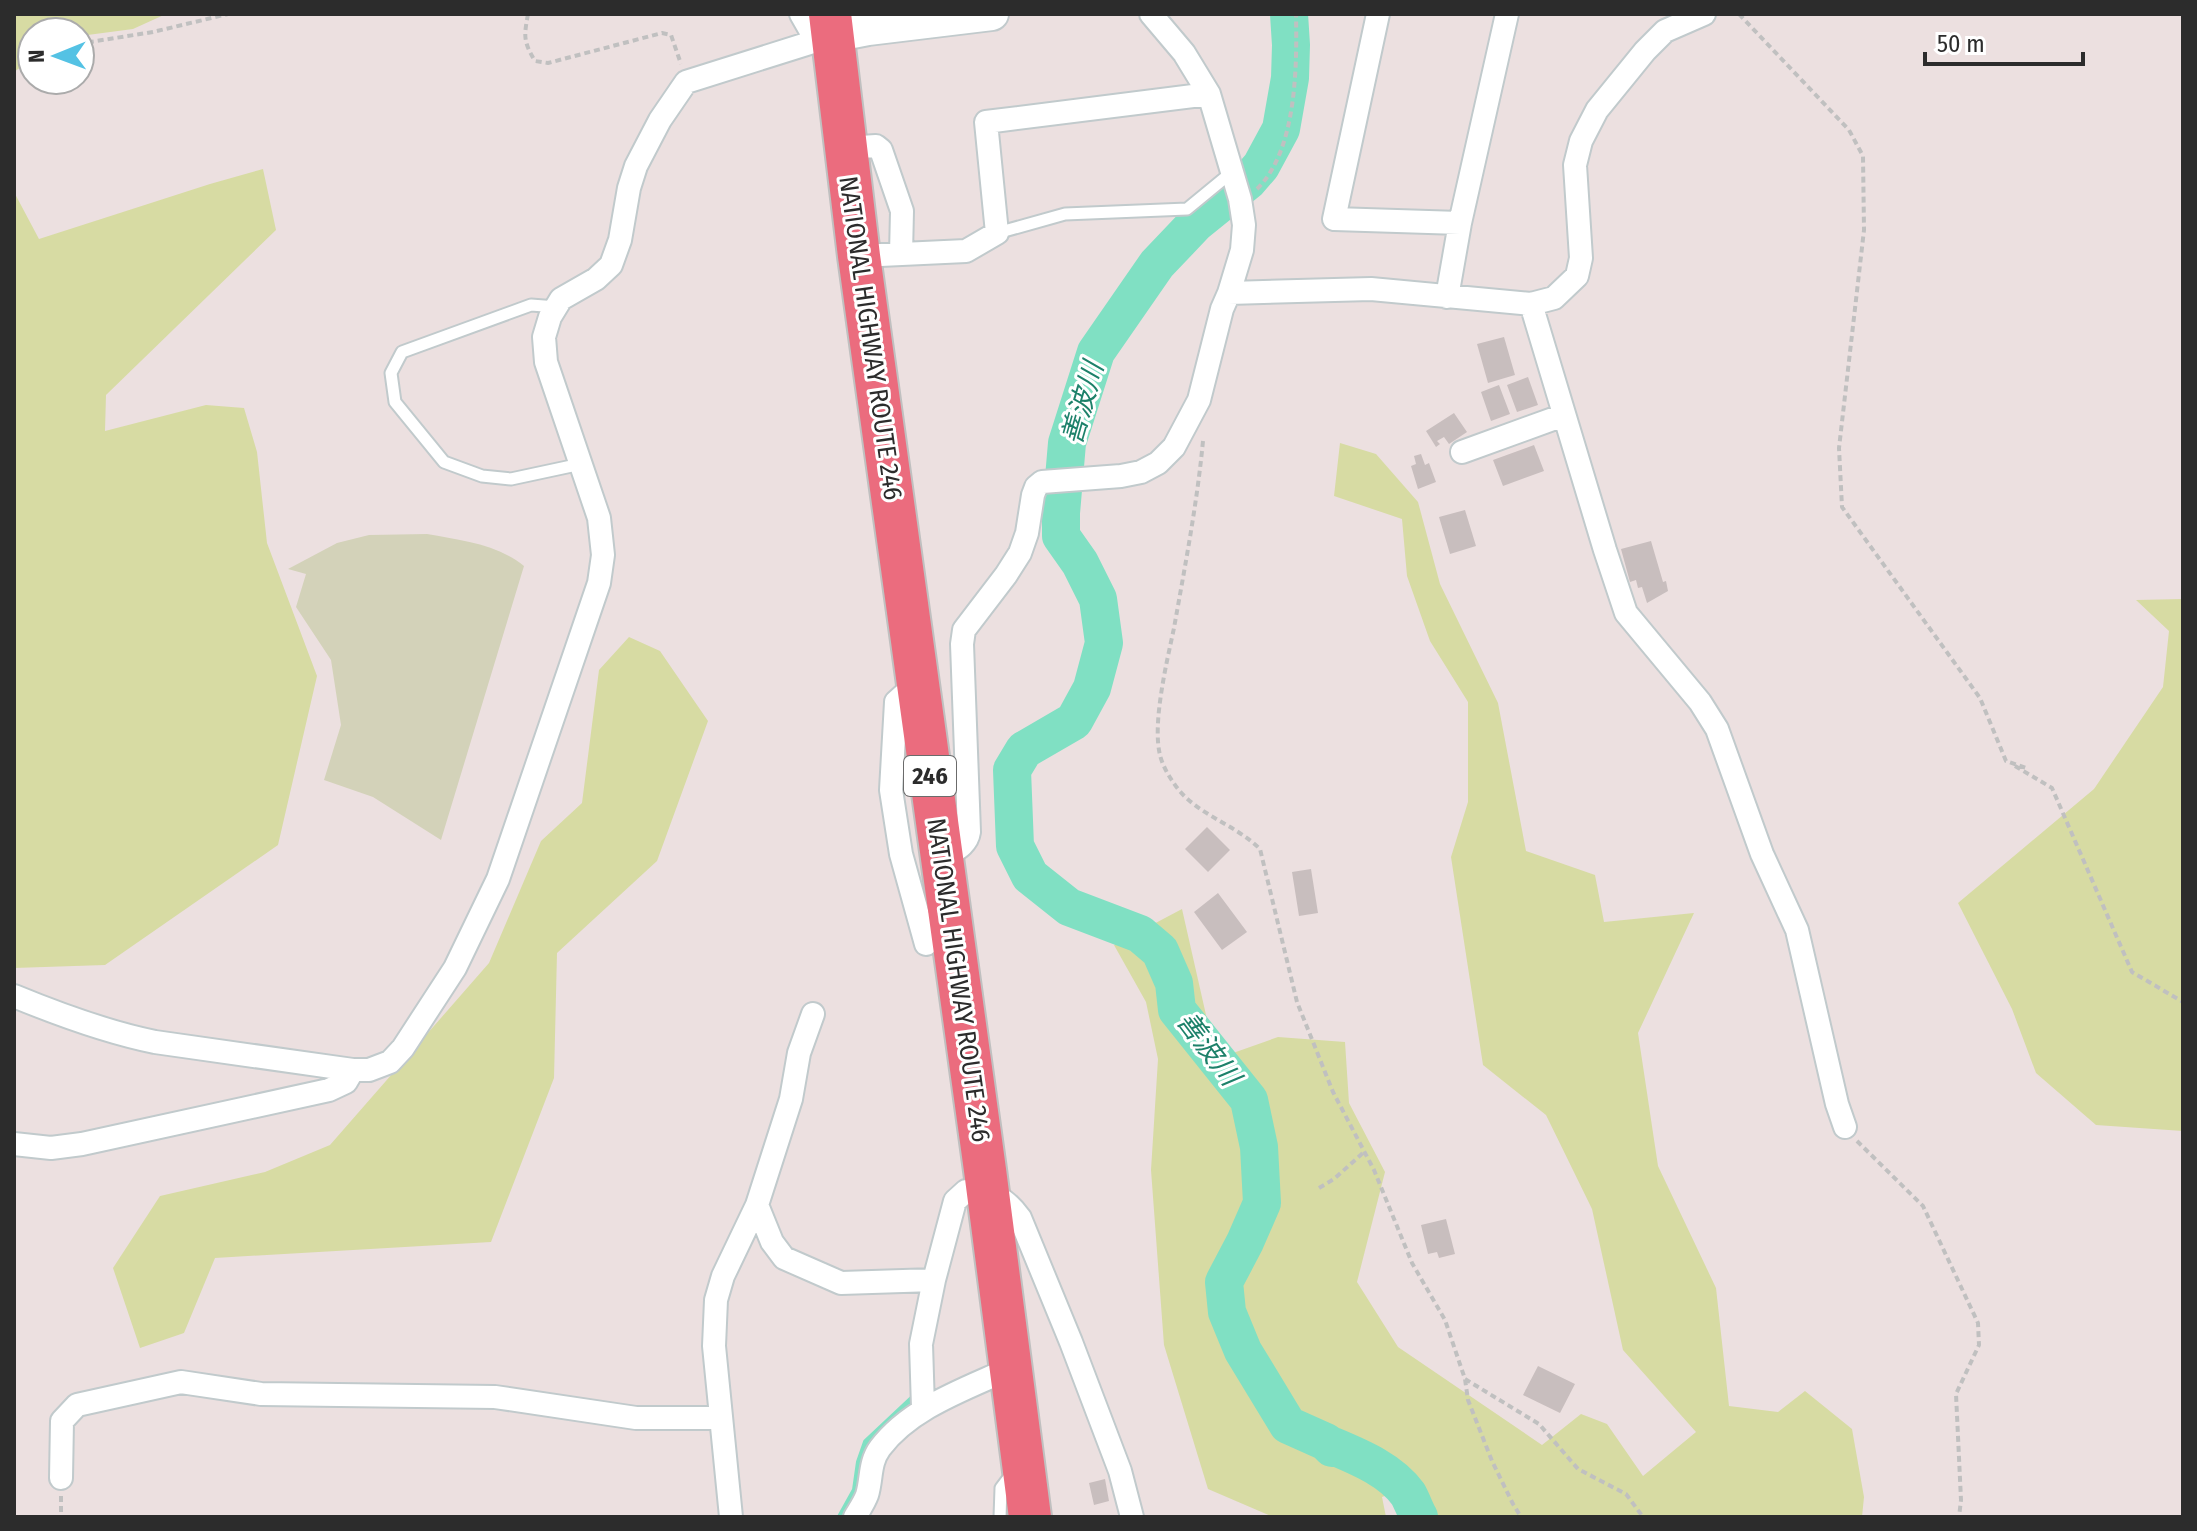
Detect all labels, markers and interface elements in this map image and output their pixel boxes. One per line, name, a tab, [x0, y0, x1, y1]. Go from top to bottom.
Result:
north arrow	[16, 16, 96, 96]
scale bar	[1925, 16, 2083, 66]
text: 50 m	[1937, 30, 1985, 58]
text: N	[23, 50, 50, 63]
street label: NATIONAL HIGHWAY ROUTE 246	[832, 174, 909, 502]
water label: 善波川	[1055, 355, 1111, 448]
road number: 246	[904, 756, 956, 796]
street label: NATIONAL HIGHWAY ROUTE 246	[920, 816, 997, 1144]
water label: 善波川	[1170, 1005, 1249, 1094]

